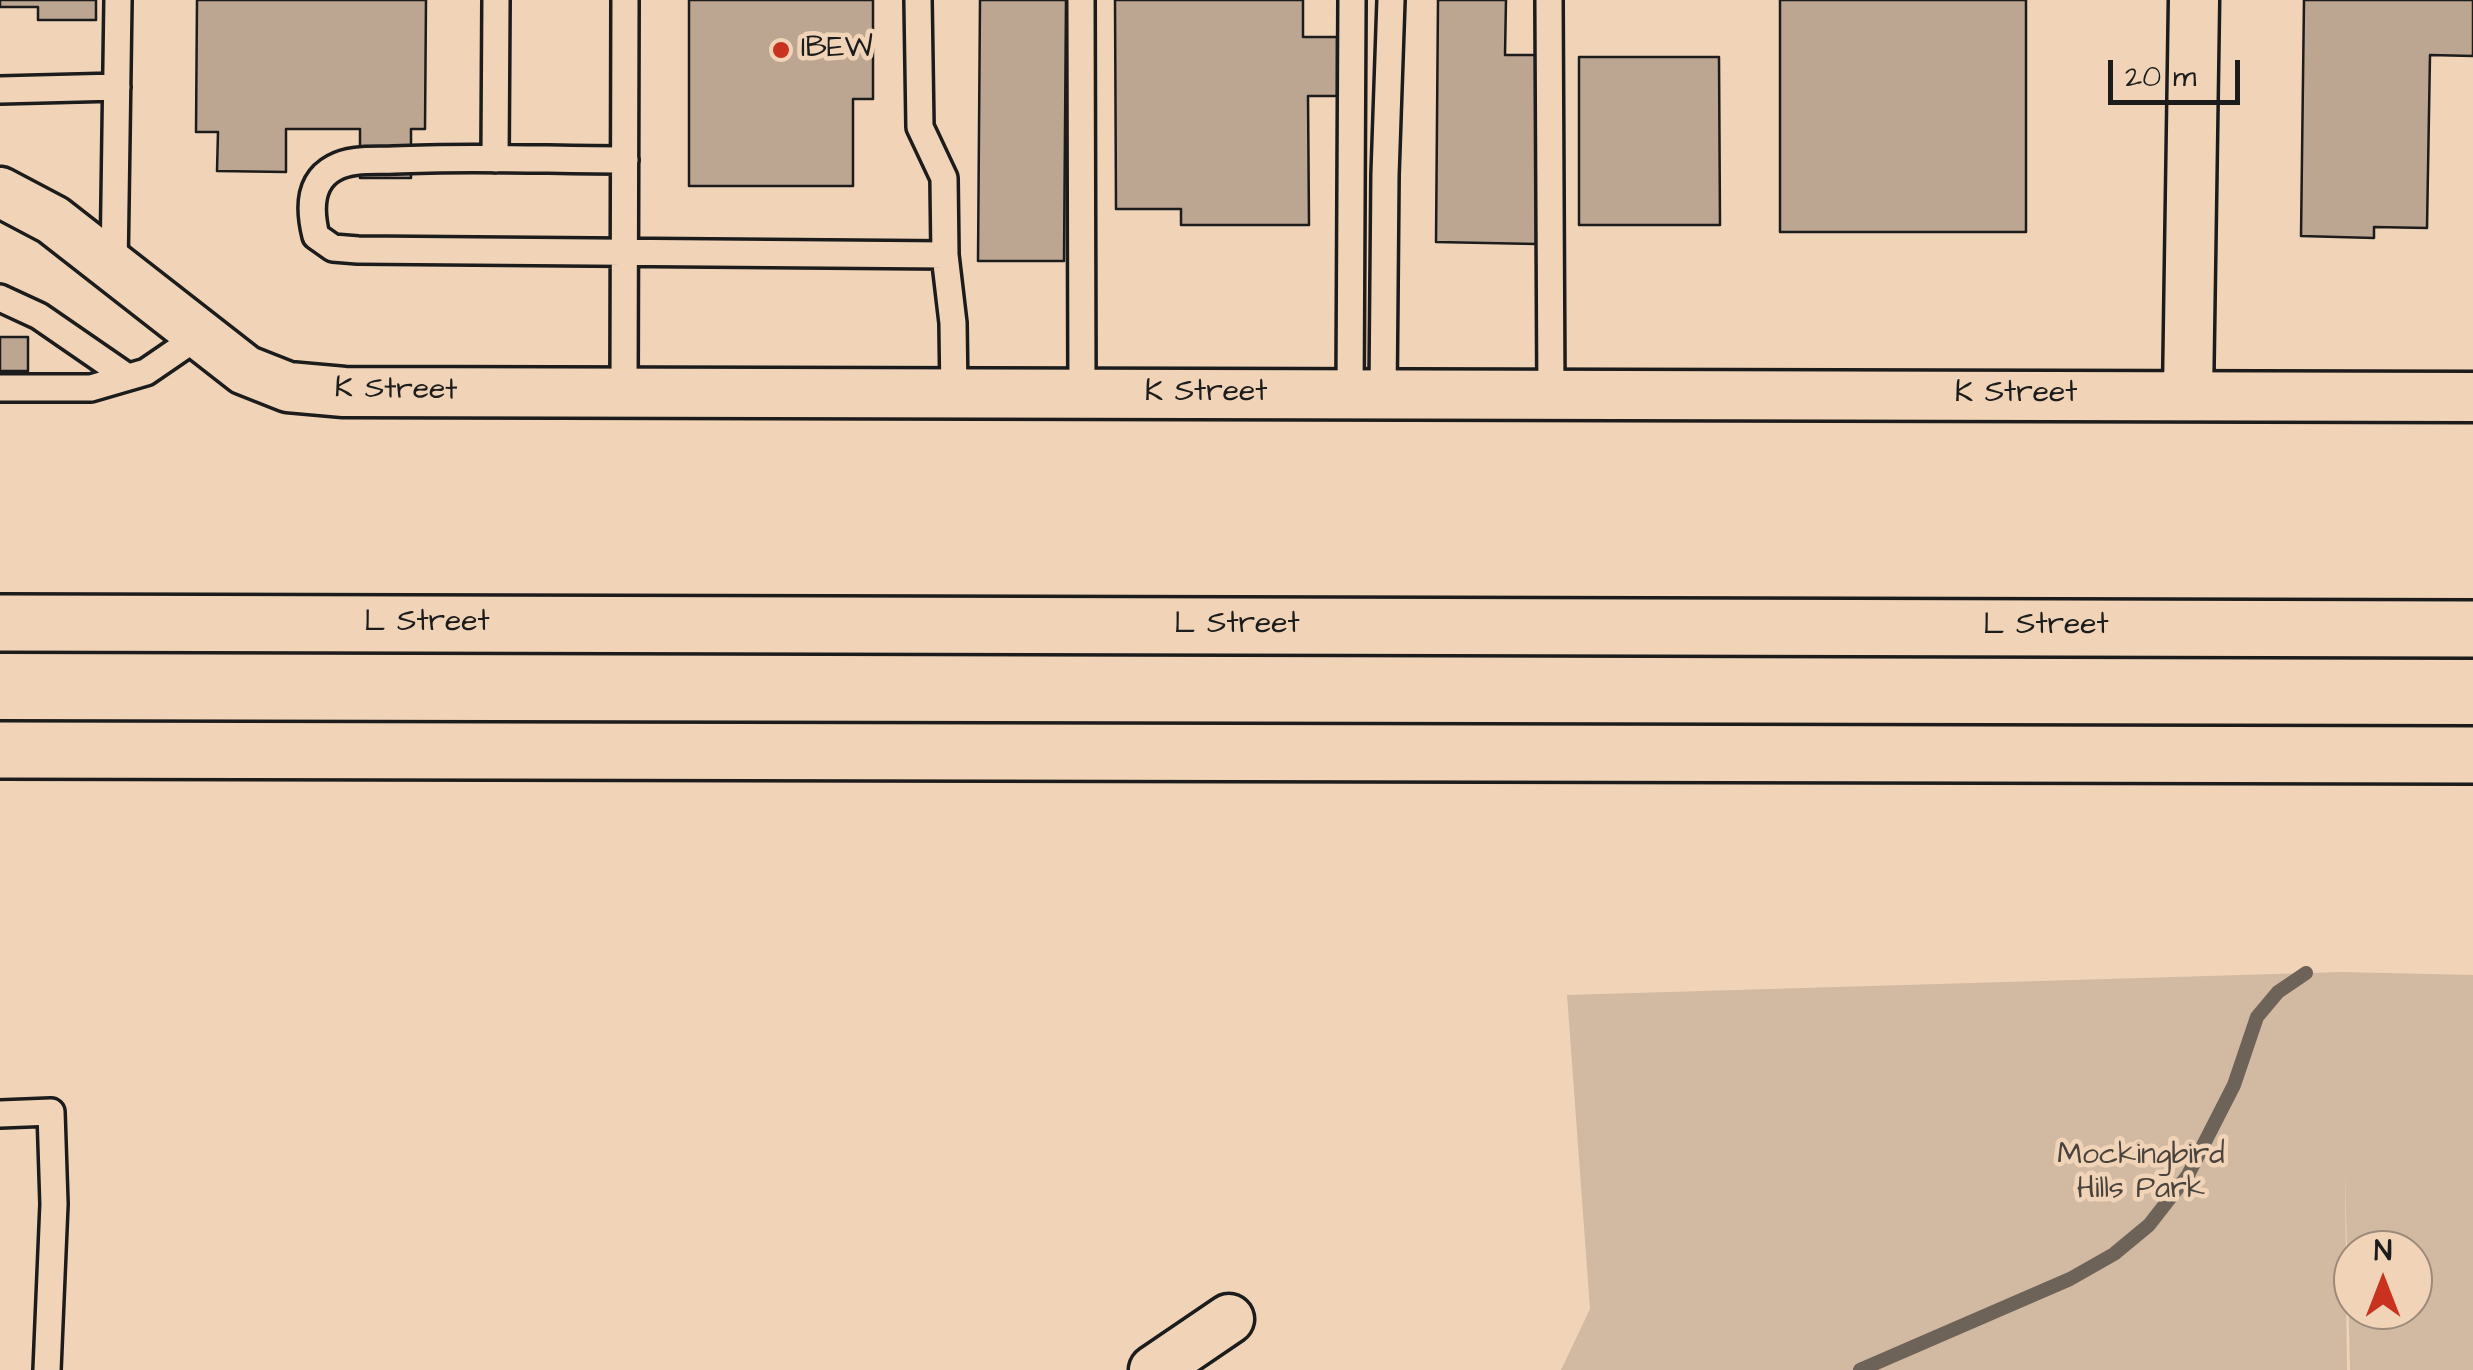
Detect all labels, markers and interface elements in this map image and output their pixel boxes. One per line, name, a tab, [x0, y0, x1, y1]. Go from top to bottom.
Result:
place label: IBEW	[801, 32, 873, 68]
marker: IBEW	[770, 39, 792, 61]
scale bar	[2113, 40, 2246, 102]
text: 20 m	[2125, 56, 2196, 98]
street label: K Street	[334, 372, 458, 410]
street label: K Street	[1145, 376, 1267, 412]
street label: K Street	[1955, 377, 2077, 413]
street label: L Street	[364, 606, 490, 642]
street label: L Street	[1174, 608, 1300, 644]
street label: L Street	[1983, 609, 2109, 645]
park label: Mockingbird Hills Park	[2057, 1139, 2225, 1210]
north arrow	[2333, 1230, 2433, 1330]
text: N	[2374, 1232, 2392, 1271]

